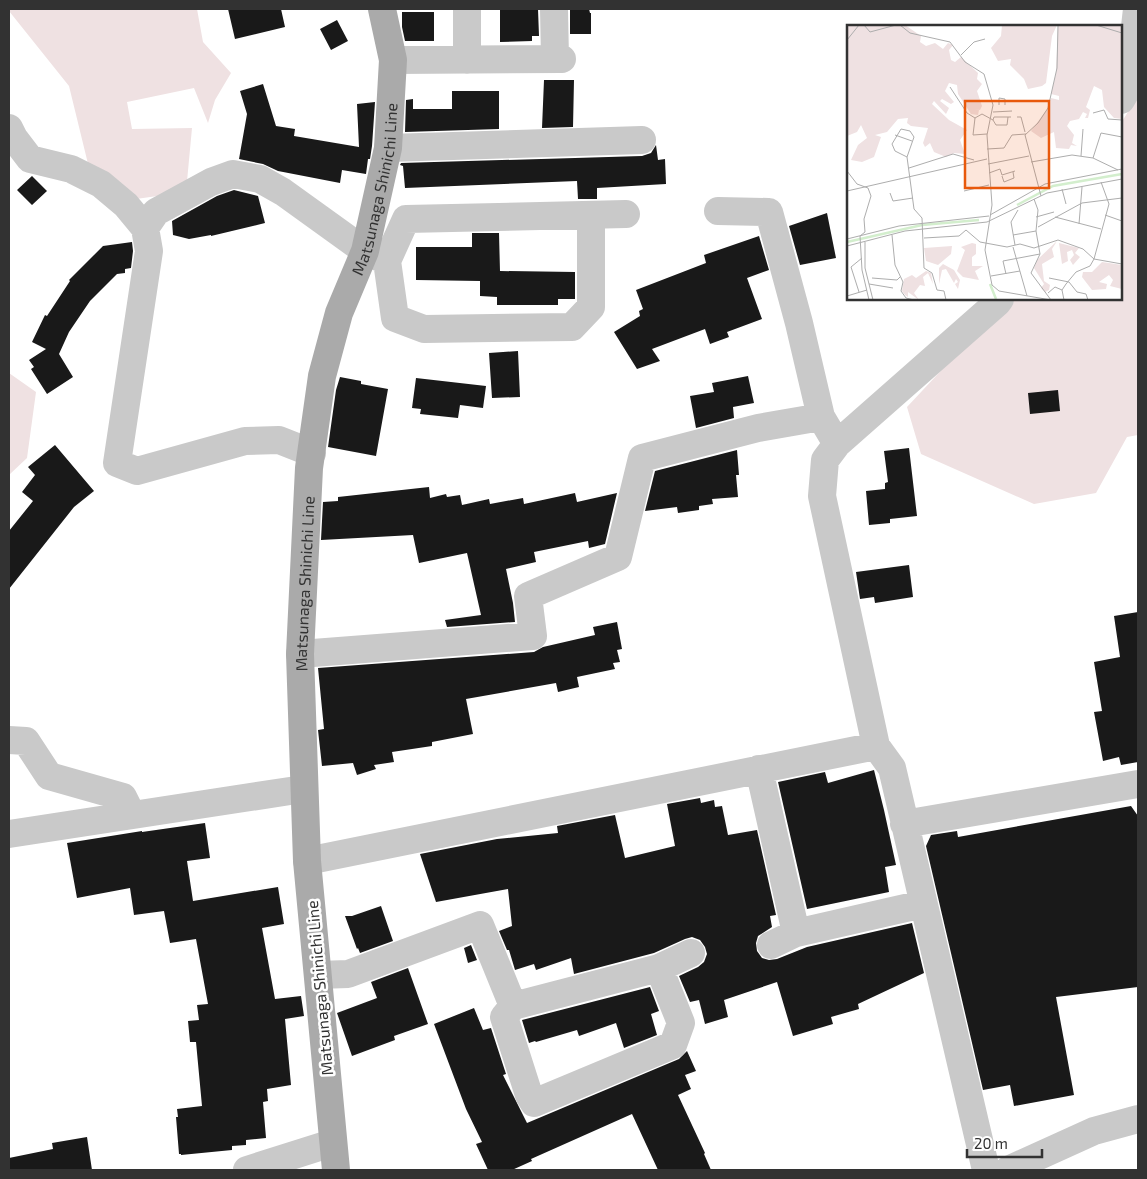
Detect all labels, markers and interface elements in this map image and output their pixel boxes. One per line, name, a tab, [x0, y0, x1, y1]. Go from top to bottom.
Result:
inset map	[847, 25, 1122, 300]
street label: Matsunaga Shinichi Line	[347, 102, 400, 278]
street label: Matsunaga Shinichi Line	[290, 495, 317, 672]
street label: Matsunaga Shinichi Line	[302, 900, 336, 1076]
scale bar	[967, 1126, 1042, 1158]
text: 20 m	[974, 1134, 1008, 1152]

